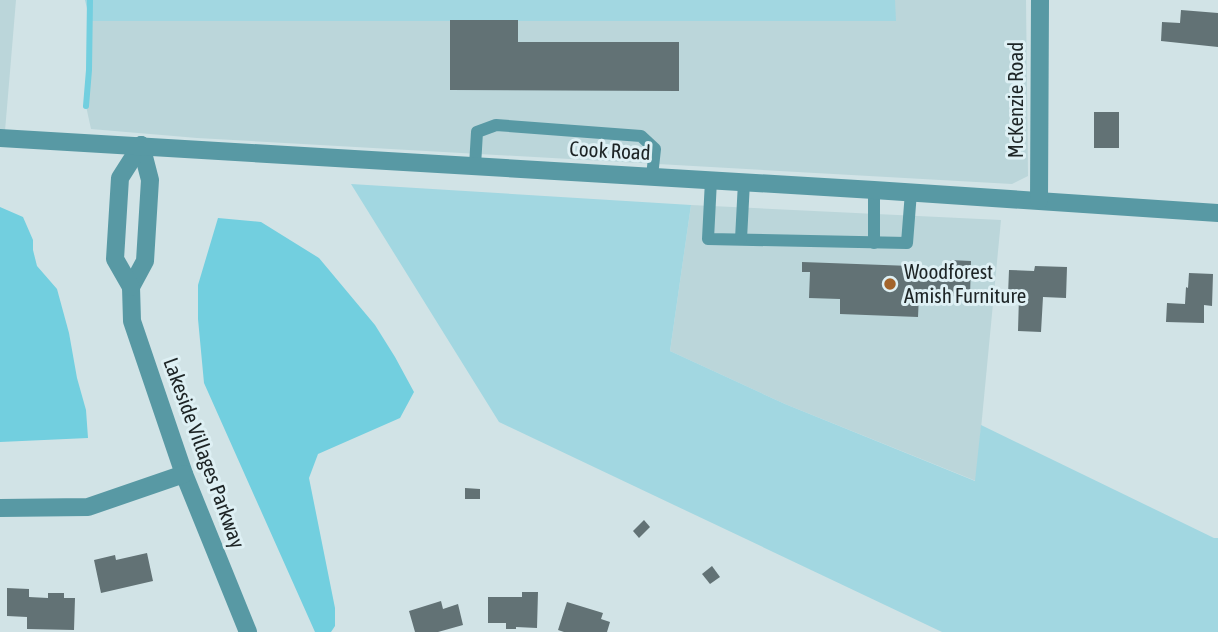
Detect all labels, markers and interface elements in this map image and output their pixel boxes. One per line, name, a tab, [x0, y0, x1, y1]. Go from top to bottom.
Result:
street label: McKenzie Road	[1003, 42, 1027, 158]
street label: Cook Road	[569, 136, 651, 164]
place label: Woodforest Amish Furniture	[904, 259, 1026, 307]
marker: Woodforest Amish Furniture	[882, 276, 898, 292]
street label: Lakeside Villages Parkway	[159, 354, 251, 552]

